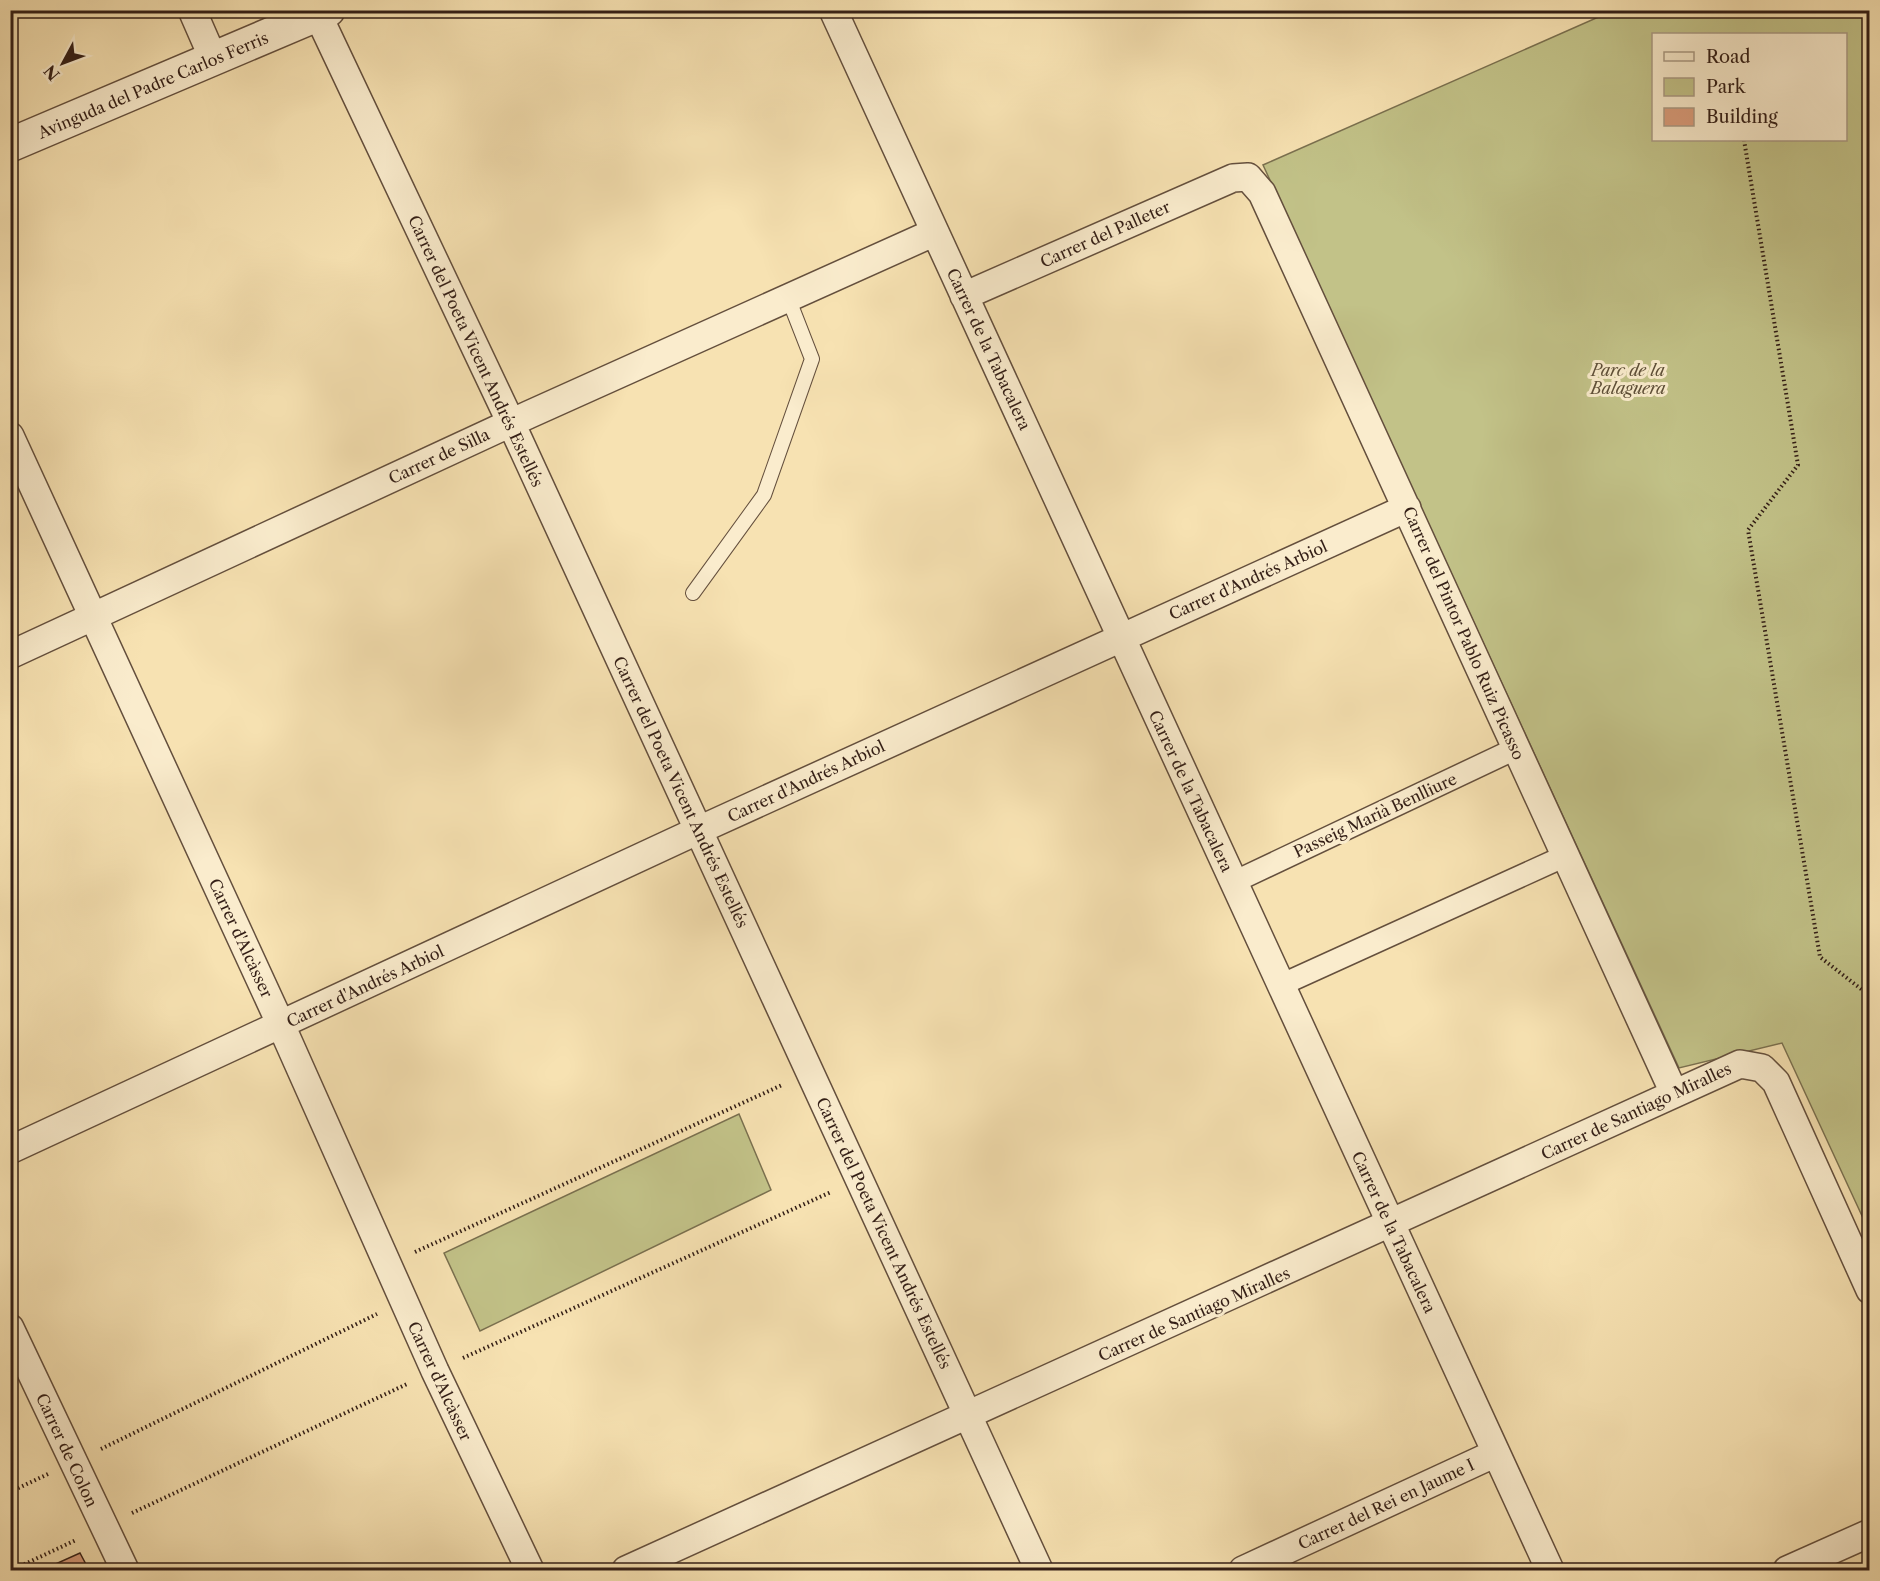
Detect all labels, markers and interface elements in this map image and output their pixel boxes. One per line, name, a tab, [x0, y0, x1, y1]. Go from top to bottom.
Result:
street label: Avinguda del Padre Carlos Ferris	[34, 27, 271, 143]
north arrow	[33, 33, 93, 93]
legend	[1652, 33, 1847, 141]
text: Road	[1706, 46, 1751, 68]
text: N	[40, 61, 64, 85]
text: Park	[1706, 76, 1747, 98]
text: Building	[1706, 106, 1778, 128]
street label: Carrer del Palleter	[1037, 196, 1173, 272]
street label: Carrer del Poeta Vicent Andrés Estellés	[404, 212, 548, 490]
street label: Carrer de la Tabacalera	[943, 265, 1036, 434]
park label: Parc de la Balaguera	[1588, 360, 1666, 398]
street label: Carrer de Silla	[385, 424, 493, 488]
street label: Carrer del Pintor Pablo Ruiz Picasso	[1399, 503, 1529, 763]
street label: Carrer d'Andrés Arbiol	[1166, 536, 1331, 624]
street label: Carrer del Poeta Vicent Andrés Estellés	[609, 653, 753, 931]
street label: Carrer de la Tabacalera	[1145, 707, 1238, 876]
street label: Carrer d'Andrés Arbiol	[724, 736, 888, 826]
street label: Passeig Marià Benlliure	[1290, 768, 1460, 862]
street label: Carrer d'Alcàsser	[205, 875, 277, 1001]
street label: Carrer d'Andrés Arbiol	[283, 941, 447, 1031]
street label: Carrer de Santiago Miralles	[1538, 1058, 1734, 1164]
street label: Carrer del Poeta Vicent Andrés Estellés	[812, 1094, 956, 1372]
street label: Carrer de la Tabacalera	[1348, 1148, 1441, 1317]
street label: Carrer de Santiago Miralles	[1095, 1263, 1293, 1365]
street label: Carrer d'Alcàsser	[404, 1318, 476, 1444]
street label: Carrer de Colon	[32, 1390, 102, 1510]
street label: Carrer del Rei en Jaume I	[1295, 1454, 1477, 1554]

